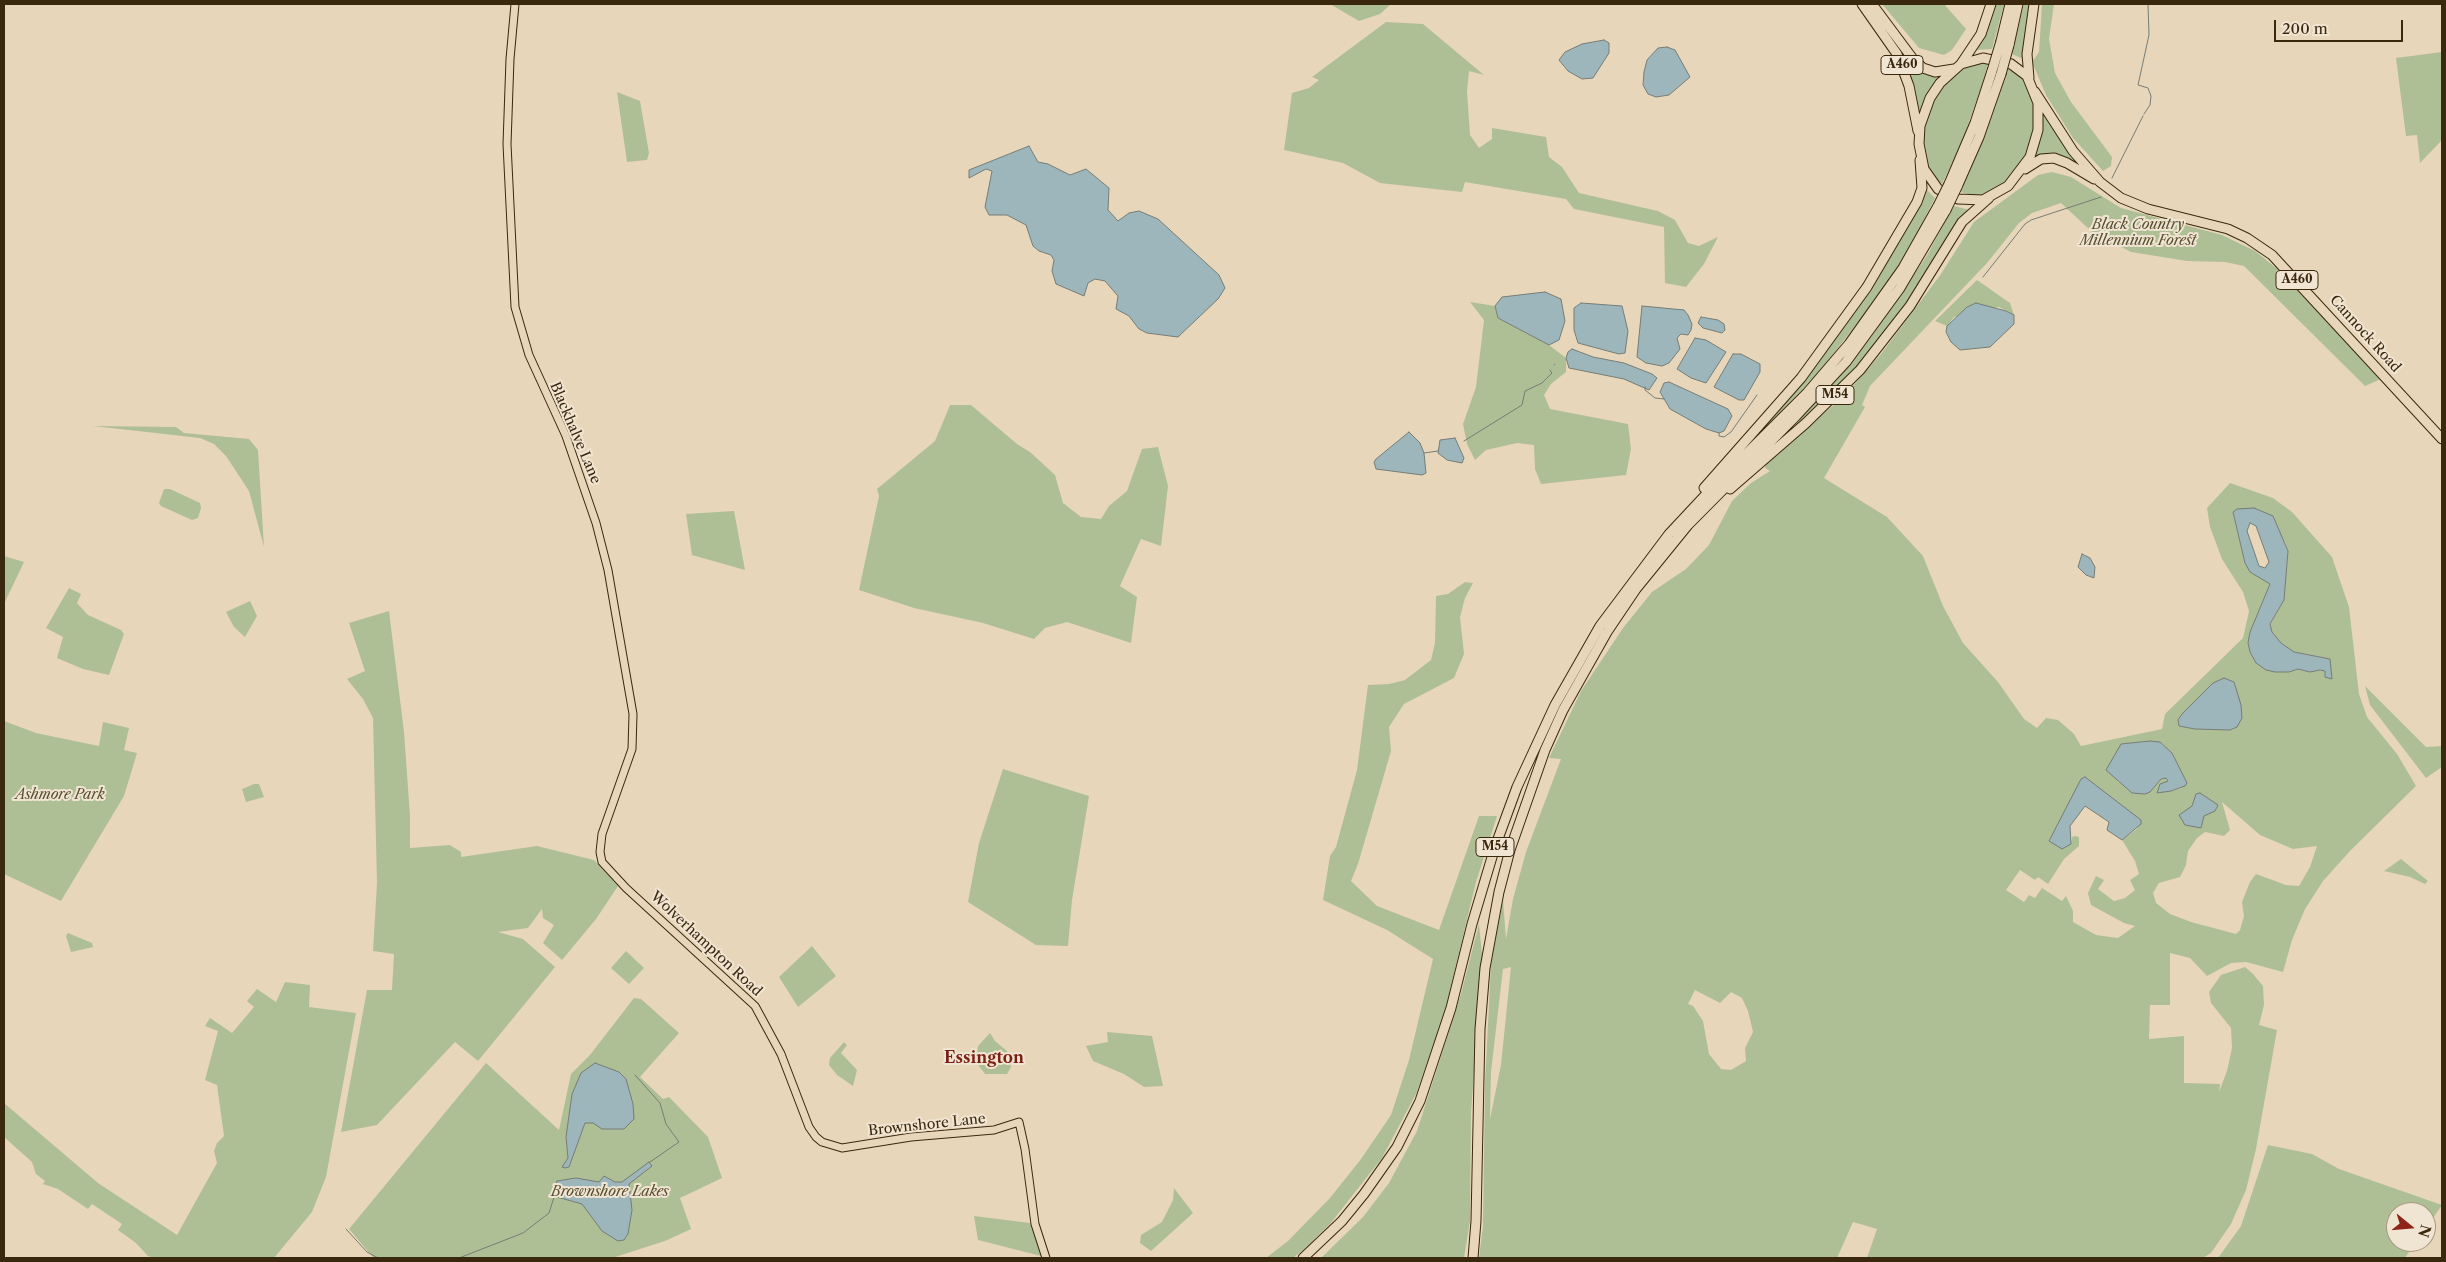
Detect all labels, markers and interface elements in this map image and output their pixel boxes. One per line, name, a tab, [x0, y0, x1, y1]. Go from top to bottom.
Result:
scale bar	[2276, 10, 2405, 42]
text: 200 m	[2282, 19, 2328, 38]
road number: A460	[1881, 56, 1923, 74]
park label: Black Country Millennium Forest	[2080, 217, 2196, 250]
road number: A460	[2276, 270, 2318, 290]
street label: Cannock Road	[2326, 292, 2404, 376]
street label: Blackhalve Lane	[546, 380, 604, 486]
road number: M54	[1816, 386, 1854, 404]
park label: Ashmore Park	[15, 787, 105, 803]
road number: M54	[1476, 838, 1514, 856]
street label: Wolverhampton Road	[647, 888, 765, 1000]
district label: Essington	[944, 1048, 1024, 1068]
street label: Brownshore Lane	[868, 1110, 986, 1140]
park label: Brownshore Lakes	[551, 1184, 669, 1200]
north arrow	[2386, 1202, 2436, 1252]
text: N	[2414, 1223, 2435, 1240]

